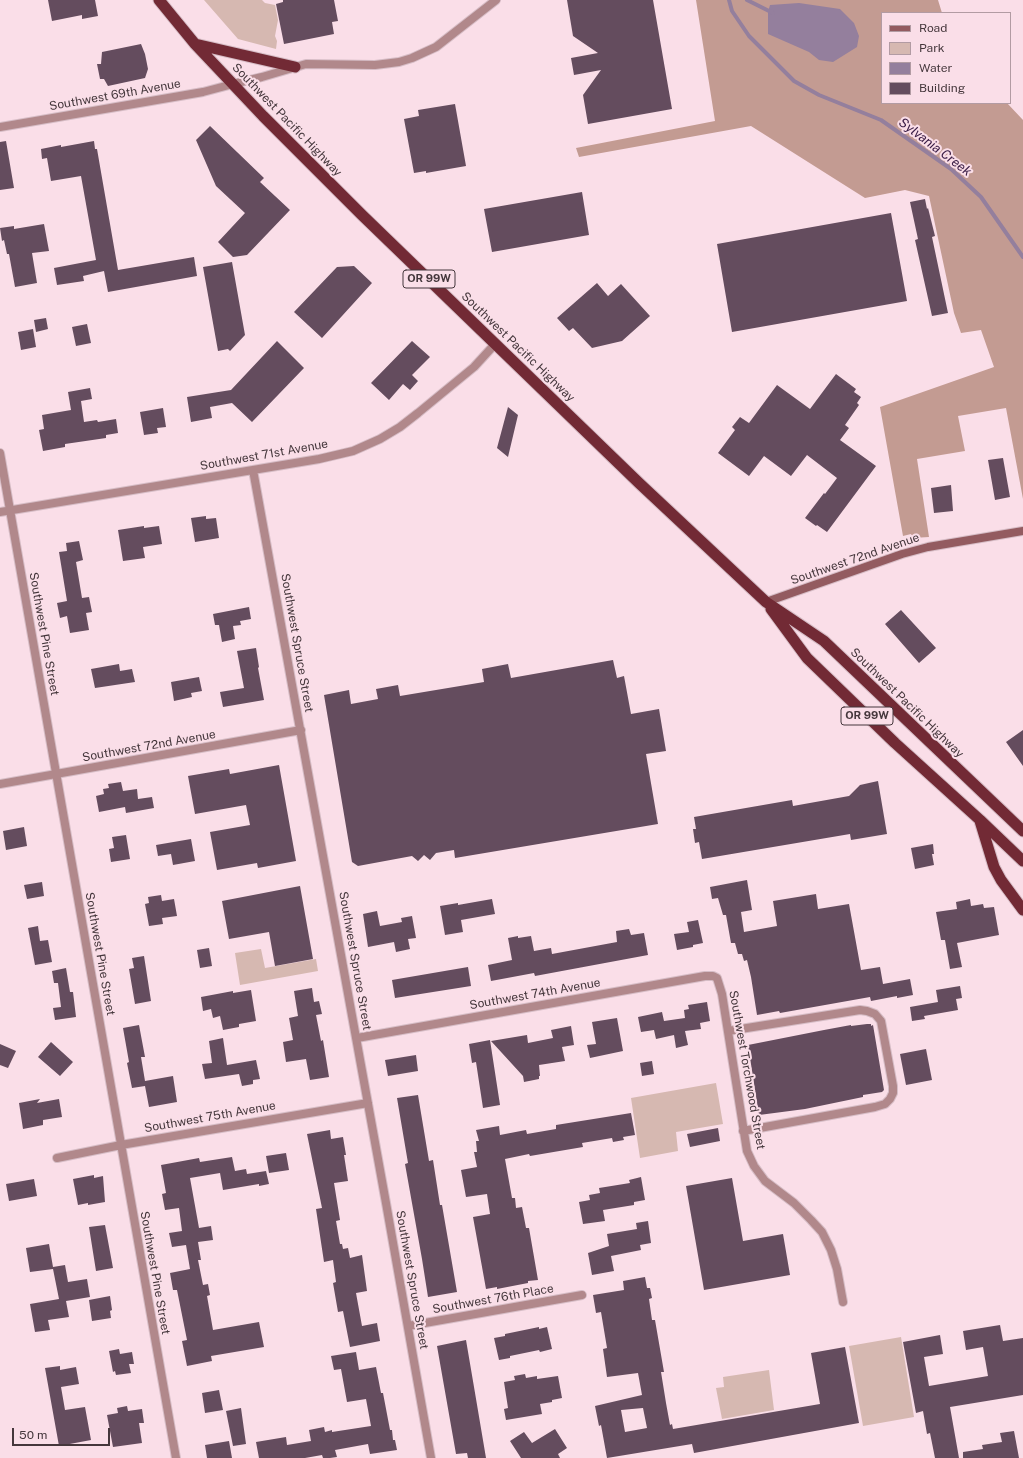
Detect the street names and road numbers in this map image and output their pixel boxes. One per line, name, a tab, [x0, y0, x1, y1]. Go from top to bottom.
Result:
street label: Southwest Pacific Highway	[229, 60, 345, 180]
street label: Southwest 69th Avenue	[48, 76, 182, 114]
road number: OR 99W	[403, 270, 455, 288]
street label: Southwest Pacific Highway	[458, 289, 578, 405]
street label: Southwest 71st Avenue	[199, 437, 329, 473]
street label: Southwest 72nd Avenue	[789, 530, 921, 588]
street label: Southwest Pine Street	[26, 571, 62, 697]
street label: Southwest Spruce Street	[278, 572, 316, 714]
street label: Southwest Pacific Highway	[847, 645, 967, 761]
road number: OR 99W	[841, 707, 893, 725]
street label: Southwest 72nd Avenue	[81, 727, 217, 765]
street label: Southwest Spruce Street	[336, 890, 374, 1032]
street label: Southwest Pine Street	[82, 891, 118, 1017]
street label: Southwest 74th Avenue	[468, 975, 602, 1013]
street label: Southwest Torchwood Street	[726, 989, 768, 1151]
street label: Southwest 75th Avenue	[143, 1098, 277, 1136]
street label: Southwest Spruce Street	[393, 1209, 431, 1351]
street label: Southwest Pine Street	[137, 1210, 173, 1336]
street label: Southwest 76th Place	[431, 1281, 555, 1317]

